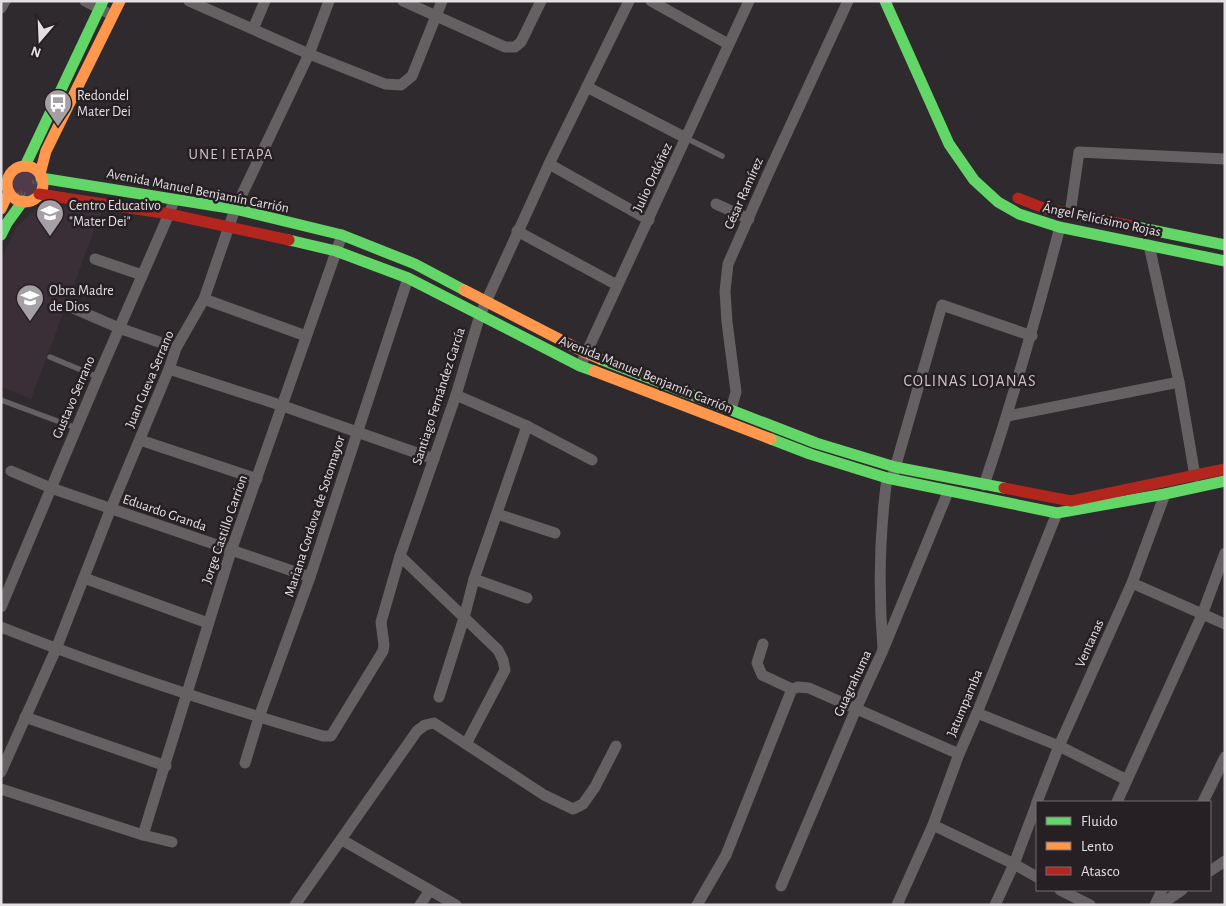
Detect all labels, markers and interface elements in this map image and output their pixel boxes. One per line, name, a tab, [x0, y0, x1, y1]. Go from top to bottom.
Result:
north arrow	[15, 15, 65, 65]
text: N	[29, 43, 43, 60]
bus stop icon: Redondel Mater Dei	[43, 88, 73, 127]
place label: Redondel Mater Dei	[77, 89, 131, 119]
street label: Julio Ordóñez	[631, 141, 675, 214]
district label: UNE I ETAPA	[189, 147, 273, 162]
street label: César Ramírez	[722, 155, 766, 231]
street label: Avenida Manuel Benjamín Carrión	[105, 166, 290, 216]
school or university icon: Centro Educativo "Mater Dei"	[35, 198, 65, 237]
street label: Ángel Felicísimo Rojas	[1041, 198, 1163, 239]
place label: Centro Educativo "Mater Dei"	[69, 199, 161, 229]
school or university icon: Obra Madre de Dios	[15, 283, 45, 322]
place label: Obra Madre de Dios	[49, 284, 114, 314]
street label: Santiago Fernández García	[410, 325, 468, 467]
street label: Juan Cueva Serrano	[123, 328, 177, 430]
street label: Avenida Manuel Benjamín Carrión	[557, 334, 734, 416]
street label: Gustavo Serrano	[50, 354, 98, 441]
district label: COLINAS LOJANAS	[904, 373, 1036, 389]
street label: Mariana Cordova de Sotomayor	[282, 433, 348, 599]
street label: Jorge Castillo Carrion	[200, 473, 250, 585]
street label: Eduardo Granda	[121, 492, 209, 534]
street label: Ventanas	[1073, 617, 1107, 669]
street label: Guagrahuma	[831, 648, 875, 719]
street label: Jatumpamba	[945, 667, 986, 739]
legend	[1036, 801, 1211, 891]
text: Fluido	[1081, 814, 1118, 829]
text: Lento	[1081, 839, 1114, 854]
text: Atasco	[1081, 864, 1120, 879]

